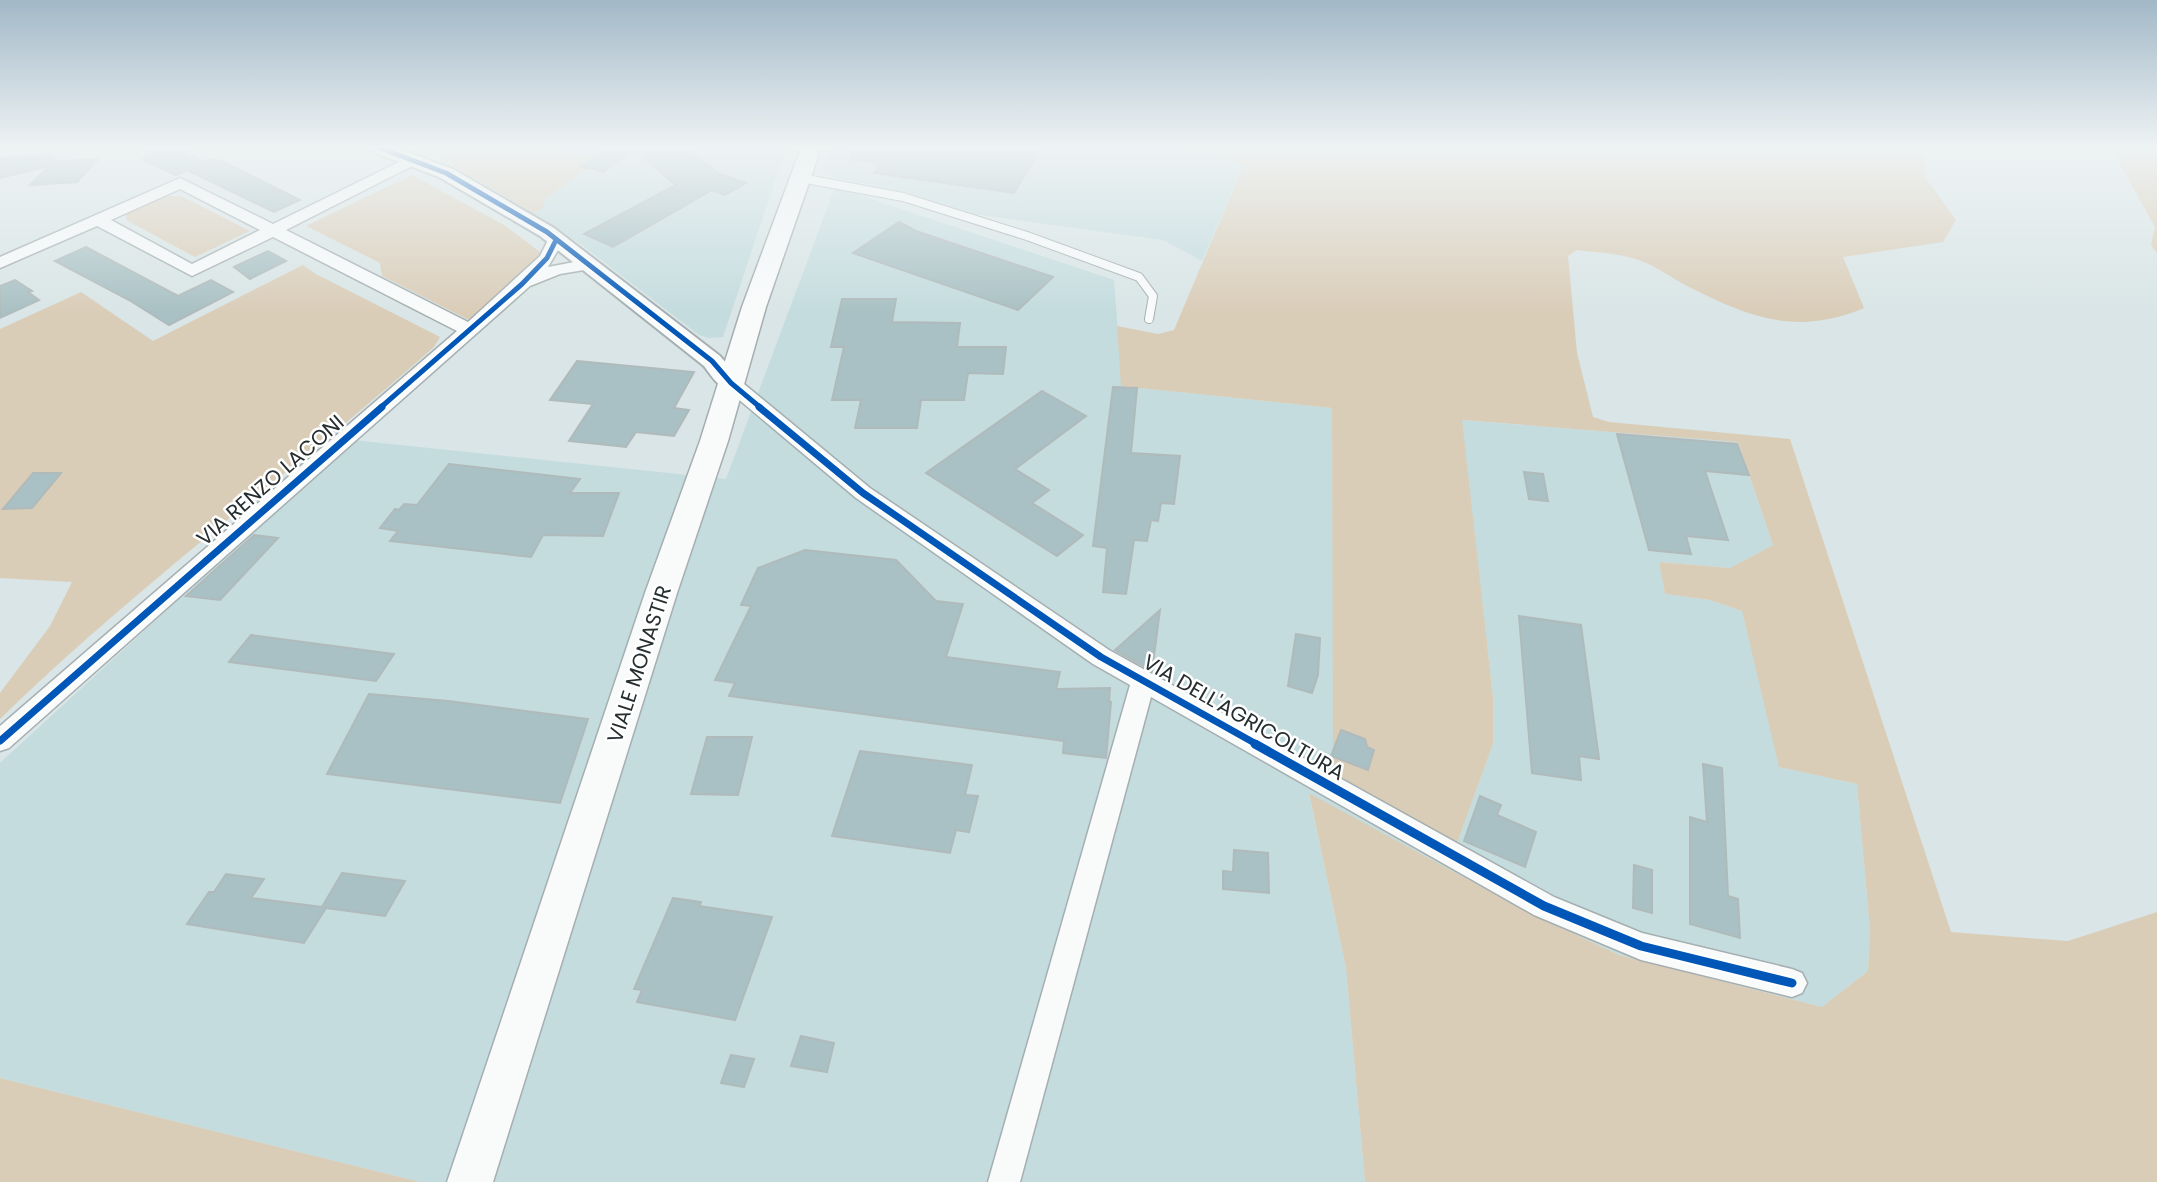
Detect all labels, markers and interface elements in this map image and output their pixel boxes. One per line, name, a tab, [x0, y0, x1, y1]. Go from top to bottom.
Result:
street label: VIA RENZO LACONI	[190, 408, 350, 552]
street label: VIALE MONASTIR	[600, 581, 678, 747]
street label: VIA DELL'AGRICOLTURA	[1138, 647, 1350, 787]

